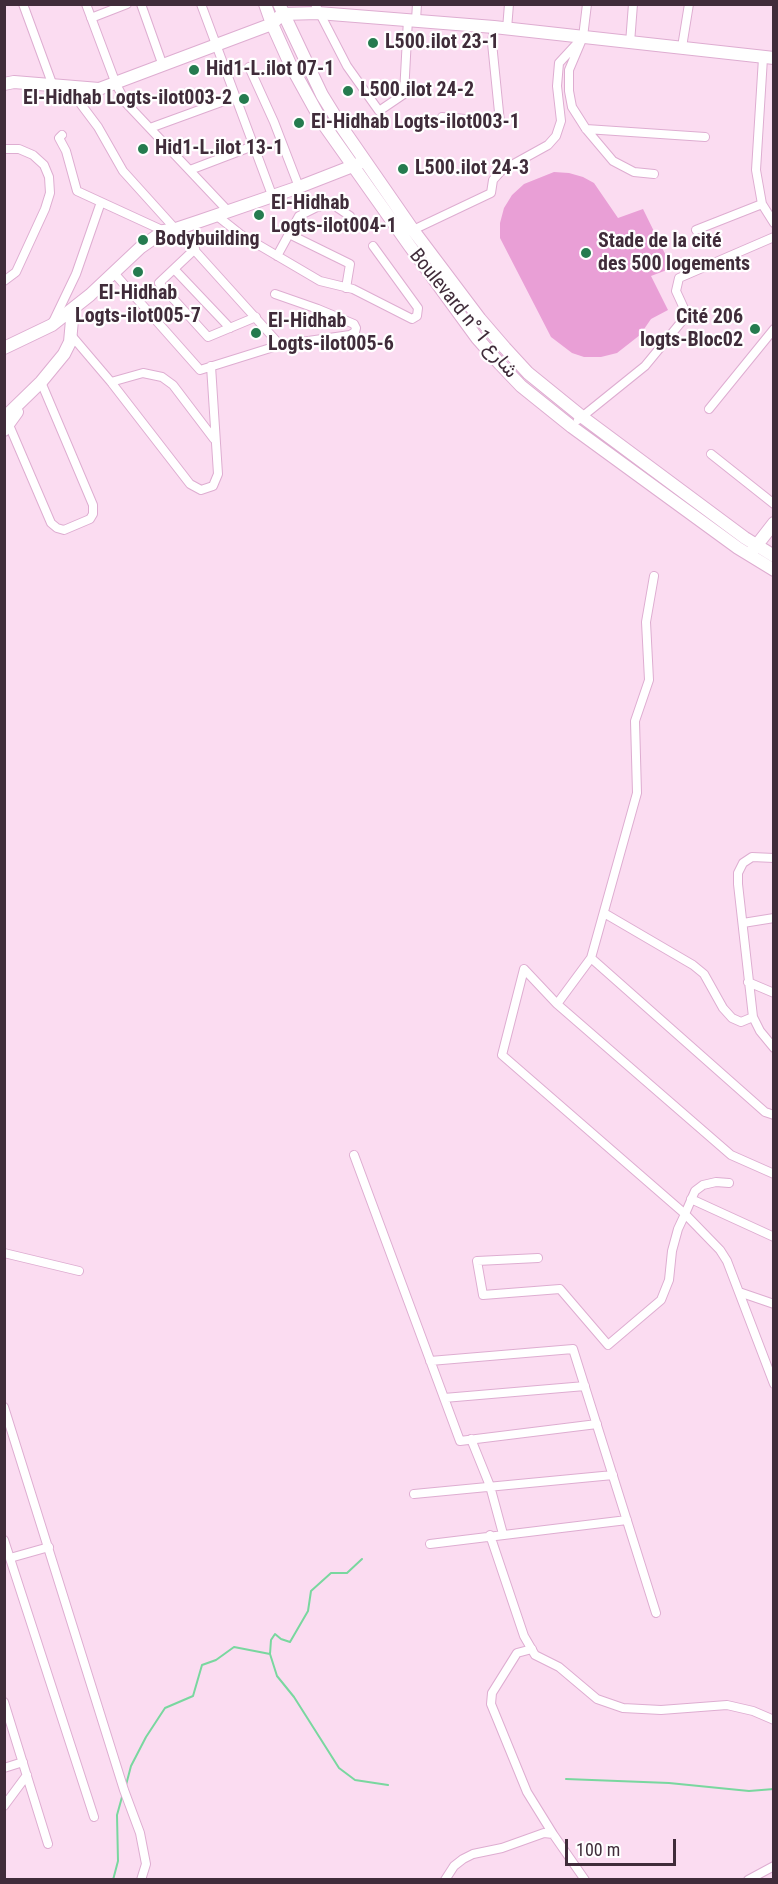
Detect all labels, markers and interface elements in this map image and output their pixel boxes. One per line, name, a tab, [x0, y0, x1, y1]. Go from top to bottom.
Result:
place label: L500.ilot 23-1	[385, 31, 499, 55]
marker: L500.ilot 23-1	[366, 36, 380, 50]
place label: Hid1-L.ilot 07-1	[206, 58, 334, 82]
marker: Hid1-L.ilot 07-1	[187, 63, 201, 77]
place label: L500.ilot 24-2	[360, 79, 474, 103]
marker: L500.ilot 24-2	[341, 84, 355, 98]
place label: El-Hidhab Logts-ilot003-2	[23, 87, 232, 111]
marker: El-Hidhab Logts-ilot003-2	[237, 92, 251, 106]
place label: El-Hidhab Logts-ilot003-1	[311, 111, 520, 135]
marker: El-Hidhab Logts-ilot003-1	[292, 116, 306, 130]
place label: Hid1-L.ilot 13-1	[155, 137, 283, 161]
marker: Hid1-L.ilot 13-1	[136, 142, 150, 156]
place label: L500.ilot 24-3	[415, 157, 529, 181]
marker: L500.ilot 24-3	[396, 162, 410, 176]
place label: El-Hidhab Logts-ilot004-1	[271, 192, 397, 239]
marker: El-Hidhab Logts-ilot004-1	[252, 208, 266, 222]
place label: Bodybuilding	[155, 228, 260, 252]
place label: Stade de la cité des 500 logements	[598, 230, 750, 277]
marker: Bodybuilding	[136, 233, 150, 247]
street label: Boulevard n° شارع 1	[404, 245, 522, 383]
marker: Stade de la cité des 500 logements	[579, 246, 593, 260]
marker: El-Hidhab Logts-ilot005-7	[131, 265, 145, 279]
place label: El-Hidhab Logts-ilot005-7	[75, 282, 201, 329]
place label: Cité 206 logts-Bloc02	[640, 306, 743, 353]
place label: El-Hidhab Logts-ilot005-6	[268, 310, 394, 357]
marker: Cité 206 logts-Bloc02	[748, 322, 762, 336]
marker: El-Hidhab Logts-ilot005-6	[249, 326, 263, 340]
scale bar	[568, 1827, 679, 1865]
text: 100 m	[576, 1839, 620, 1860]

